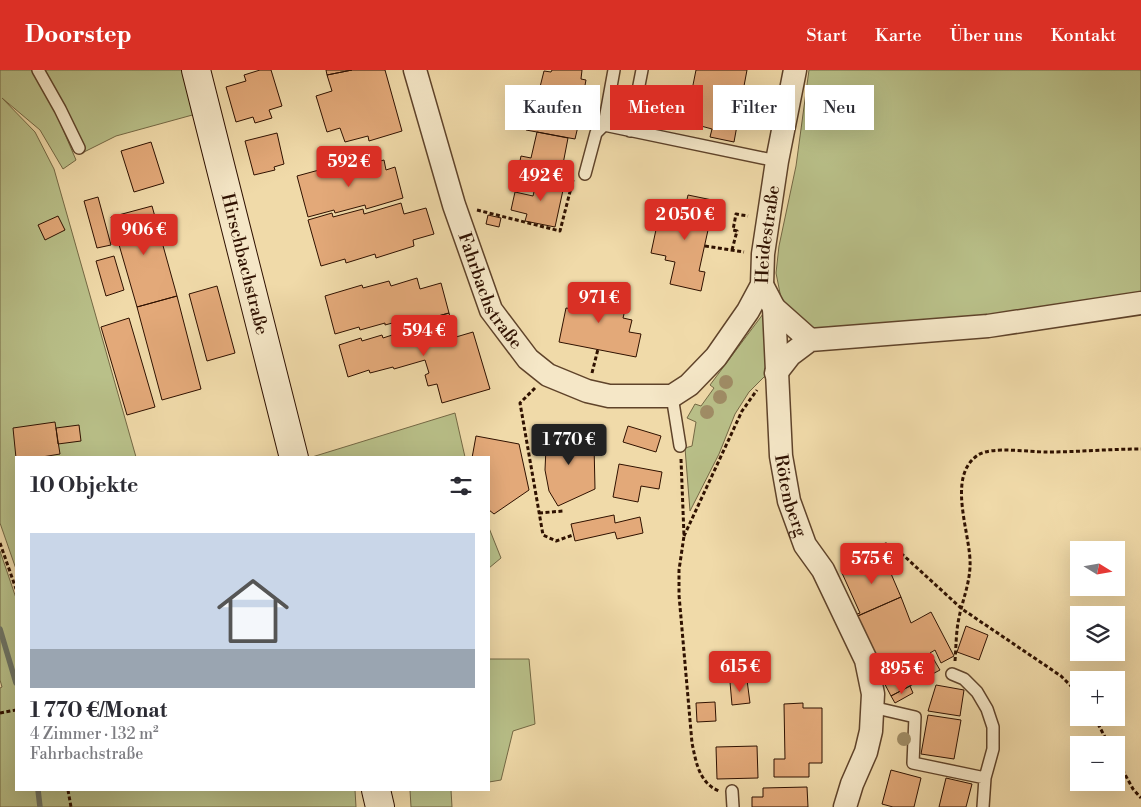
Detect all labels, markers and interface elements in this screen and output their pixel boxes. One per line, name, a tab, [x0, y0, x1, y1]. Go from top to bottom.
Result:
text: Doorstep	[25, 20, 132, 50]
text: Start	[806, 24, 847, 47]
text: Karte	[875, 24, 922, 47]
text: Über uns	[950, 24, 1023, 47]
text: Kontakt	[1051, 24, 1116, 47]
chip: Kaufen	[505, 85, 600, 130]
chip: Mieten	[610, 85, 703, 130]
chip: Filter	[713, 85, 795, 130]
chip: Neu	[805, 85, 874, 130]
pin: 592 €	[314, 146, 384, 188]
text: 592 €	[328, 152, 370, 172]
pin: 492 €	[506, 160, 576, 202]
text: 492 €	[519, 166, 563, 186]
street label: Heidestraße	[751, 184, 785, 284]
street label: Hirschbachstraße	[216, 191, 273, 337]
pin: 2 050 €	[639, 198, 731, 241]
text: 2 050 €	[656, 205, 714, 225]
pin: 906 €	[109, 214, 179, 256]
text: 906 €	[122, 220, 166, 240]
street label: Fahrbachstraße	[453, 229, 527, 354]
pin: 971 €	[564, 282, 634, 324]
text: 971 €	[579, 288, 619, 308]
pin: 594 €	[389, 314, 459, 357]
text: 594 €	[402, 321, 446, 341]
pin: 1 770 €	[523, 424, 615, 466]
text: 1 770 €	[542, 430, 596, 450]
street label: Rötenberg	[769, 453, 812, 541]
icon: filters	[447, 472, 475, 500]
text: 10 Objekte	[30, 473, 138, 499]
north arrow	[1070, 541, 1125, 596]
map controls	[1070, 541, 1125, 791]
pin: 575 €	[837, 542, 907, 585]
text: 575 €	[851, 549, 893, 569]
icon: home	[208, 566, 298, 656]
button: layers	[1070, 606, 1125, 661]
pin: 615 €	[705, 650, 775, 693]
pin: 895 €	[867, 652, 937, 695]
text: 615 €	[720, 657, 760, 677]
text: 895 €	[880, 659, 924, 679]
button: +	[1070, 671, 1125, 726]
text: 1 770 €/Monat	[30, 698, 167, 724]
text: 4 Zimmer · 132 m²	[30, 724, 159, 744]
button: −	[1070, 736, 1125, 791]
text: Fahrbachstraße	[30, 744, 143, 764]

